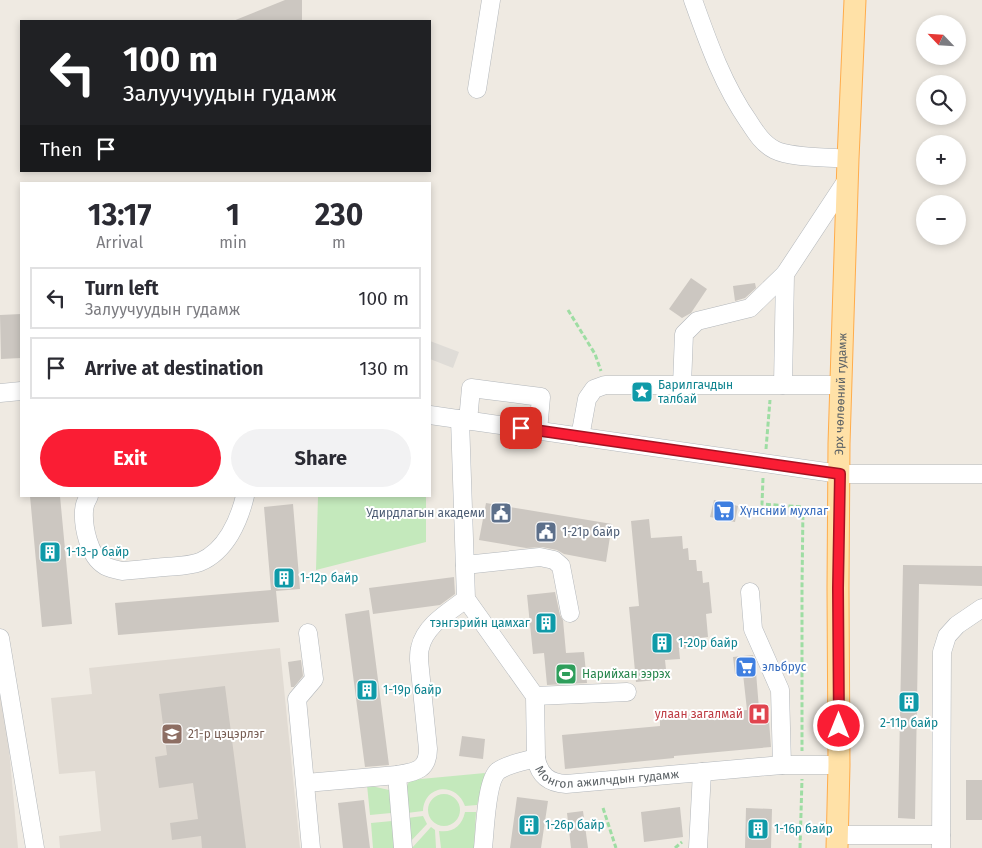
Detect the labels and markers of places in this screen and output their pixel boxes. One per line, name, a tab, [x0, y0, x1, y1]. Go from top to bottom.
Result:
place label: Барилгачдын талбай	[658, 378, 733, 406]
place icon: Барилгачдын талбай	[630, 380, 654, 404]
pin	[500, 407, 542, 449]
supermarket icon: Хүнсний мухлаг	[712, 499, 736, 523]
public building icon: Удирдлагын академи	[489, 501, 513, 525]
place label: Хүнсний мухлаг	[740, 504, 829, 518]
place label: Удирдлагын академи	[366, 506, 485, 520]
public building icon: 1-21р байр	[534, 520, 558, 544]
place label: 1-21р байр	[562, 525, 620, 539]
building icon: 1-13-р байр	[38, 540, 62, 564]
place label: 1-13-р байр	[66, 545, 129, 559]
building icon: 1-12р байр	[272, 566, 296, 590]
place label: 1-12р байр	[300, 571, 358, 585]
building icon: тэнгэрийн цамхаг	[534, 611, 558, 635]
place label: тэнгэрийн цамхаг	[430, 616, 531, 630]
building icon: 1-20р байр	[650, 631, 674, 655]
place label: 1-20р байр	[678, 636, 738, 650]
supermarket icon: эльбрус	[734, 655, 758, 679]
place label: эльбрус	[762, 660, 807, 674]
sports icon: Нарийхан ээрэх	[554, 662, 578, 686]
place label: Нарийхан ээрэх	[582, 667, 671, 681]
building icon: 1-19р байр	[355, 678, 379, 702]
place label: 1-19р байр	[383, 683, 442, 697]
building icon: 2-11р байр	[897, 690, 921, 714]
hospital icon: улаан загалмай	[747, 702, 771, 726]
place label: улаан загалмай	[655, 707, 743, 721]
place label: 2-11р байр	[880, 716, 938, 730]
school or university icon: 21-р цэцэрлэг	[160, 722, 184, 746]
place label: 21-р цэцэрлэг	[188, 727, 265, 741]
building icon: 1-26р байр	[517, 813, 541, 837]
building icon: 1-16р байр	[746, 817, 770, 841]
place label: 1-26р байр	[545, 818, 605, 832]
place label: 1-16р байр	[774, 822, 833, 836]

